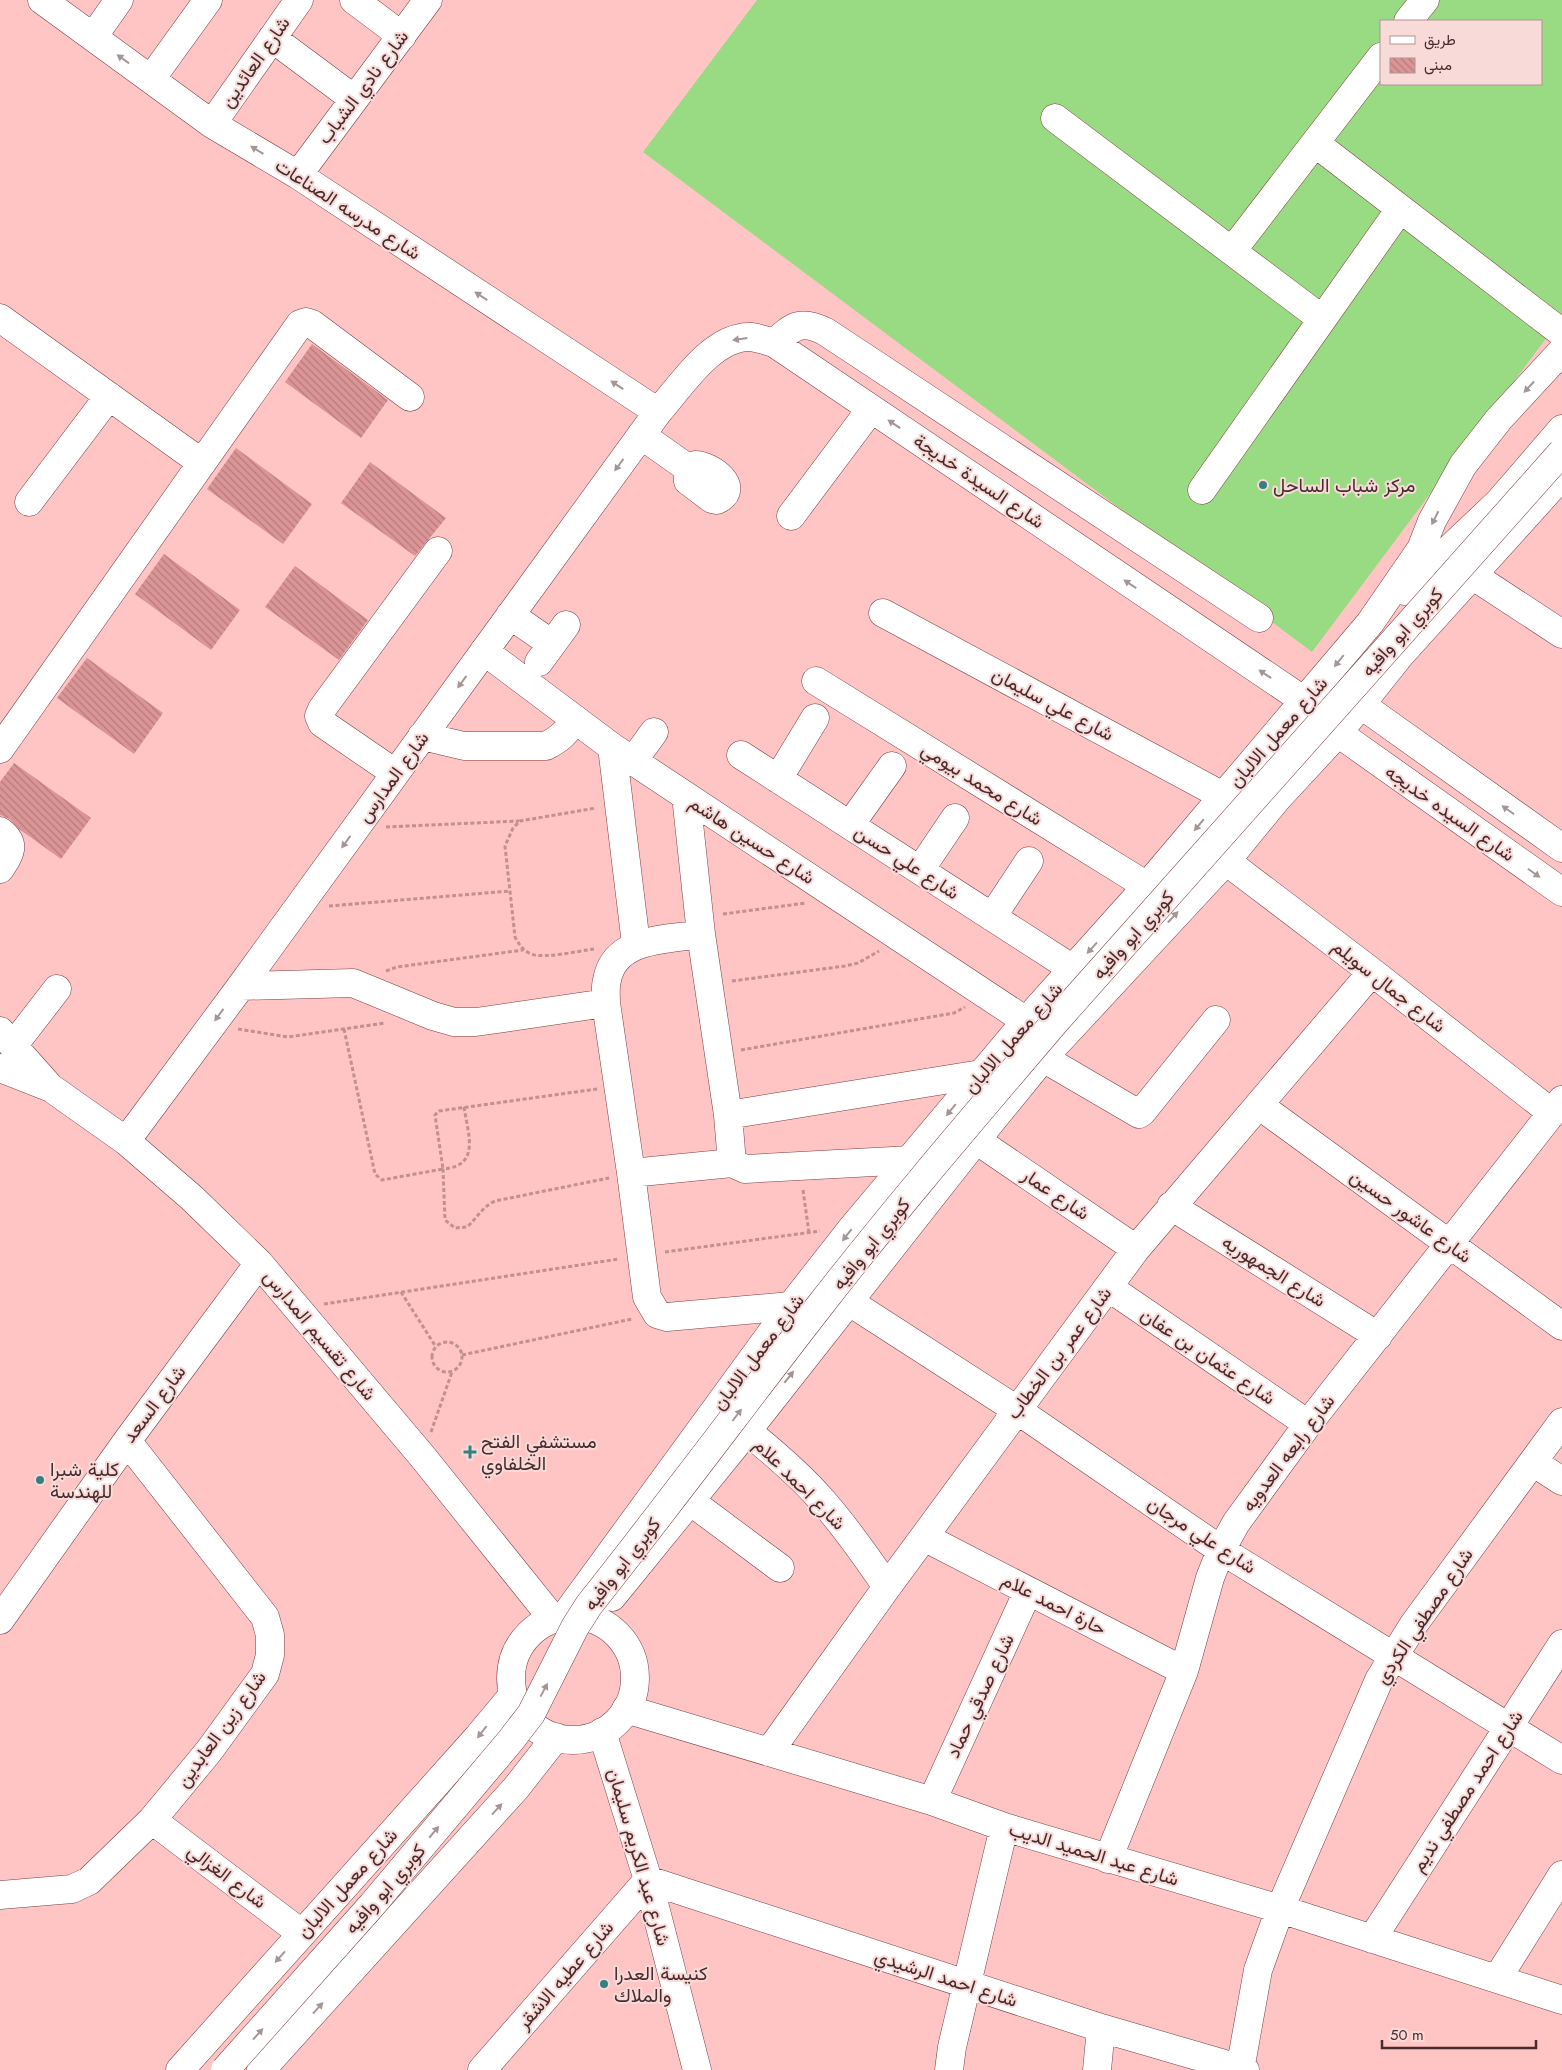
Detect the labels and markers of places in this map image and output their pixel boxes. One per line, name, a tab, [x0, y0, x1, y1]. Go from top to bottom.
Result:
place label: مركز شباب الساحل	[1273, 472, 1415, 499]
marker: مركز شباب الساحل	[1257, 479, 1269, 491]
place label: مستشفي الفتح الخلفاوي	[481, 1428, 597, 1479]
marker: مستشفي الفتح الخلفاوي	[463, 1445, 477, 1459]
place label: كلية شبرا للهندسة	[50, 1456, 119, 1505]
marker: كلية شبرا للهندسة	[34, 1474, 46, 1486]
place label: كنيسة العدرا والملاك	[614, 1960, 708, 2009]
marker: كنيسة العدرا والملاك	[598, 1978, 610, 1990]

